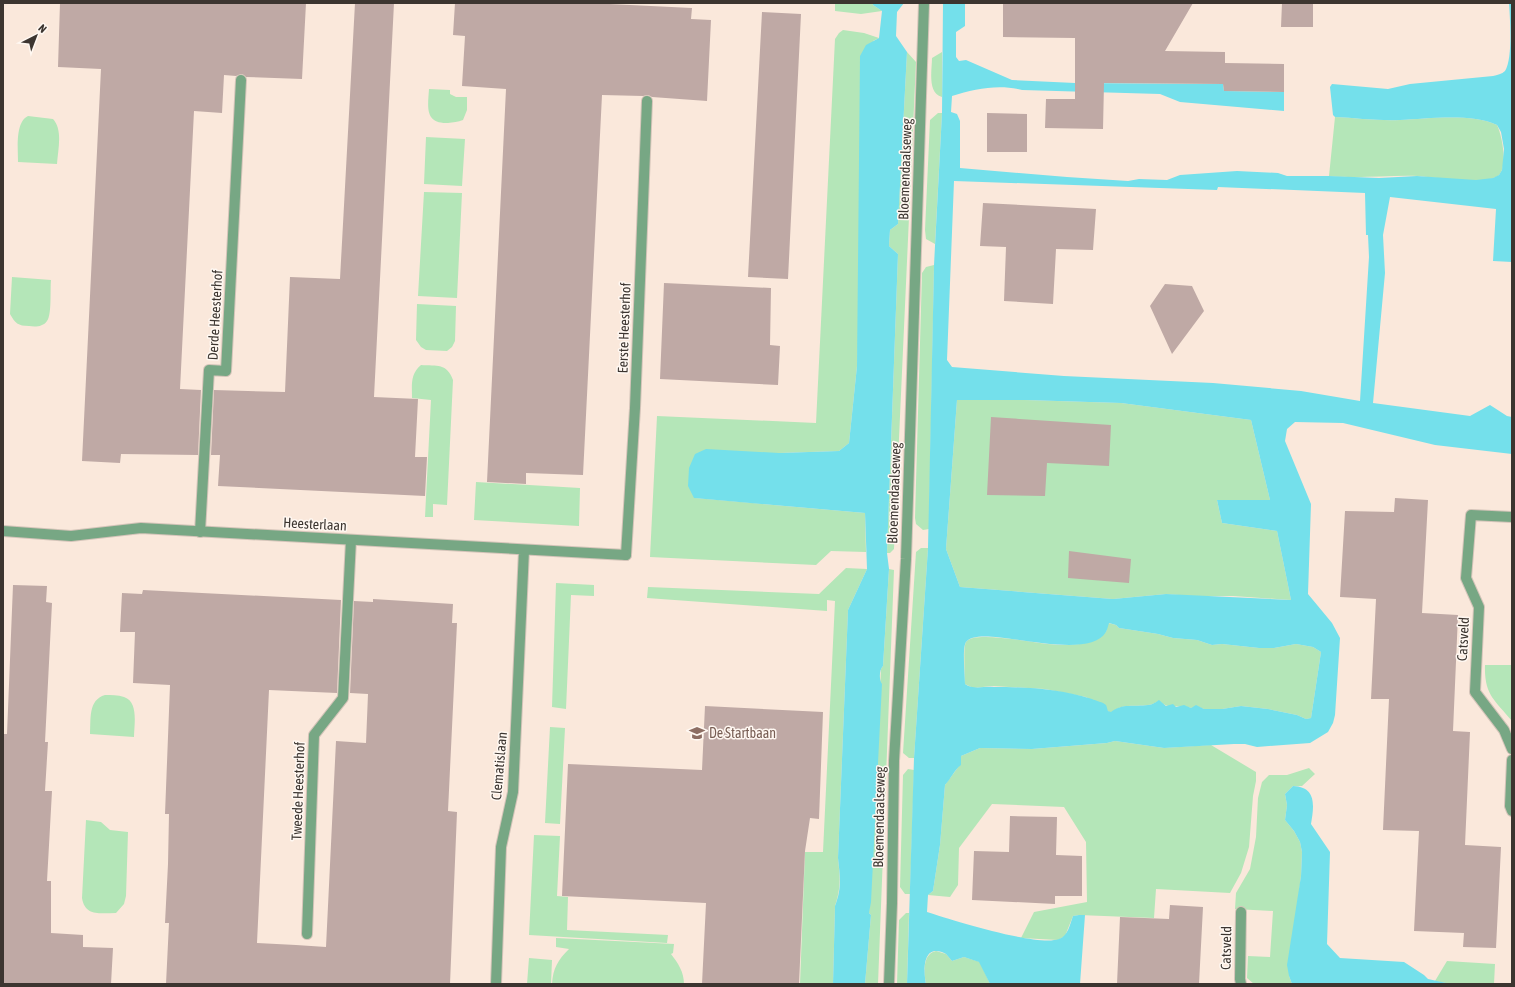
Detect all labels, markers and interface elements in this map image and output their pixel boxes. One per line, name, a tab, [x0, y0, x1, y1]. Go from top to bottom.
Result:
north arrow	[16, 16, 56, 56]
text: N	[36, 22, 49, 35]
street label: Bloemendaalseweg	[895, 118, 915, 220]
street label: Derde Heesterhof	[205, 269, 225, 361]
street label: Eerste Heesterhof	[614, 282, 634, 374]
street label: Bloemendaalseweg	[884, 442, 904, 544]
street label: Heesterlaan	[283, 514, 347, 534]
street label: Catsveld	[1454, 617, 1472, 661]
school or university icon: De Startbaan	[688, 724, 706, 742]
place label: De Startbaan	[709, 725, 776, 741]
street label: Clematislaan	[488, 731, 510, 801]
street label: Tweede Heesterhof	[288, 741, 308, 841]
street label: Bloemendaalseweg	[870, 766, 888, 868]
street label: Catsveld	[1218, 926, 1234, 970]

